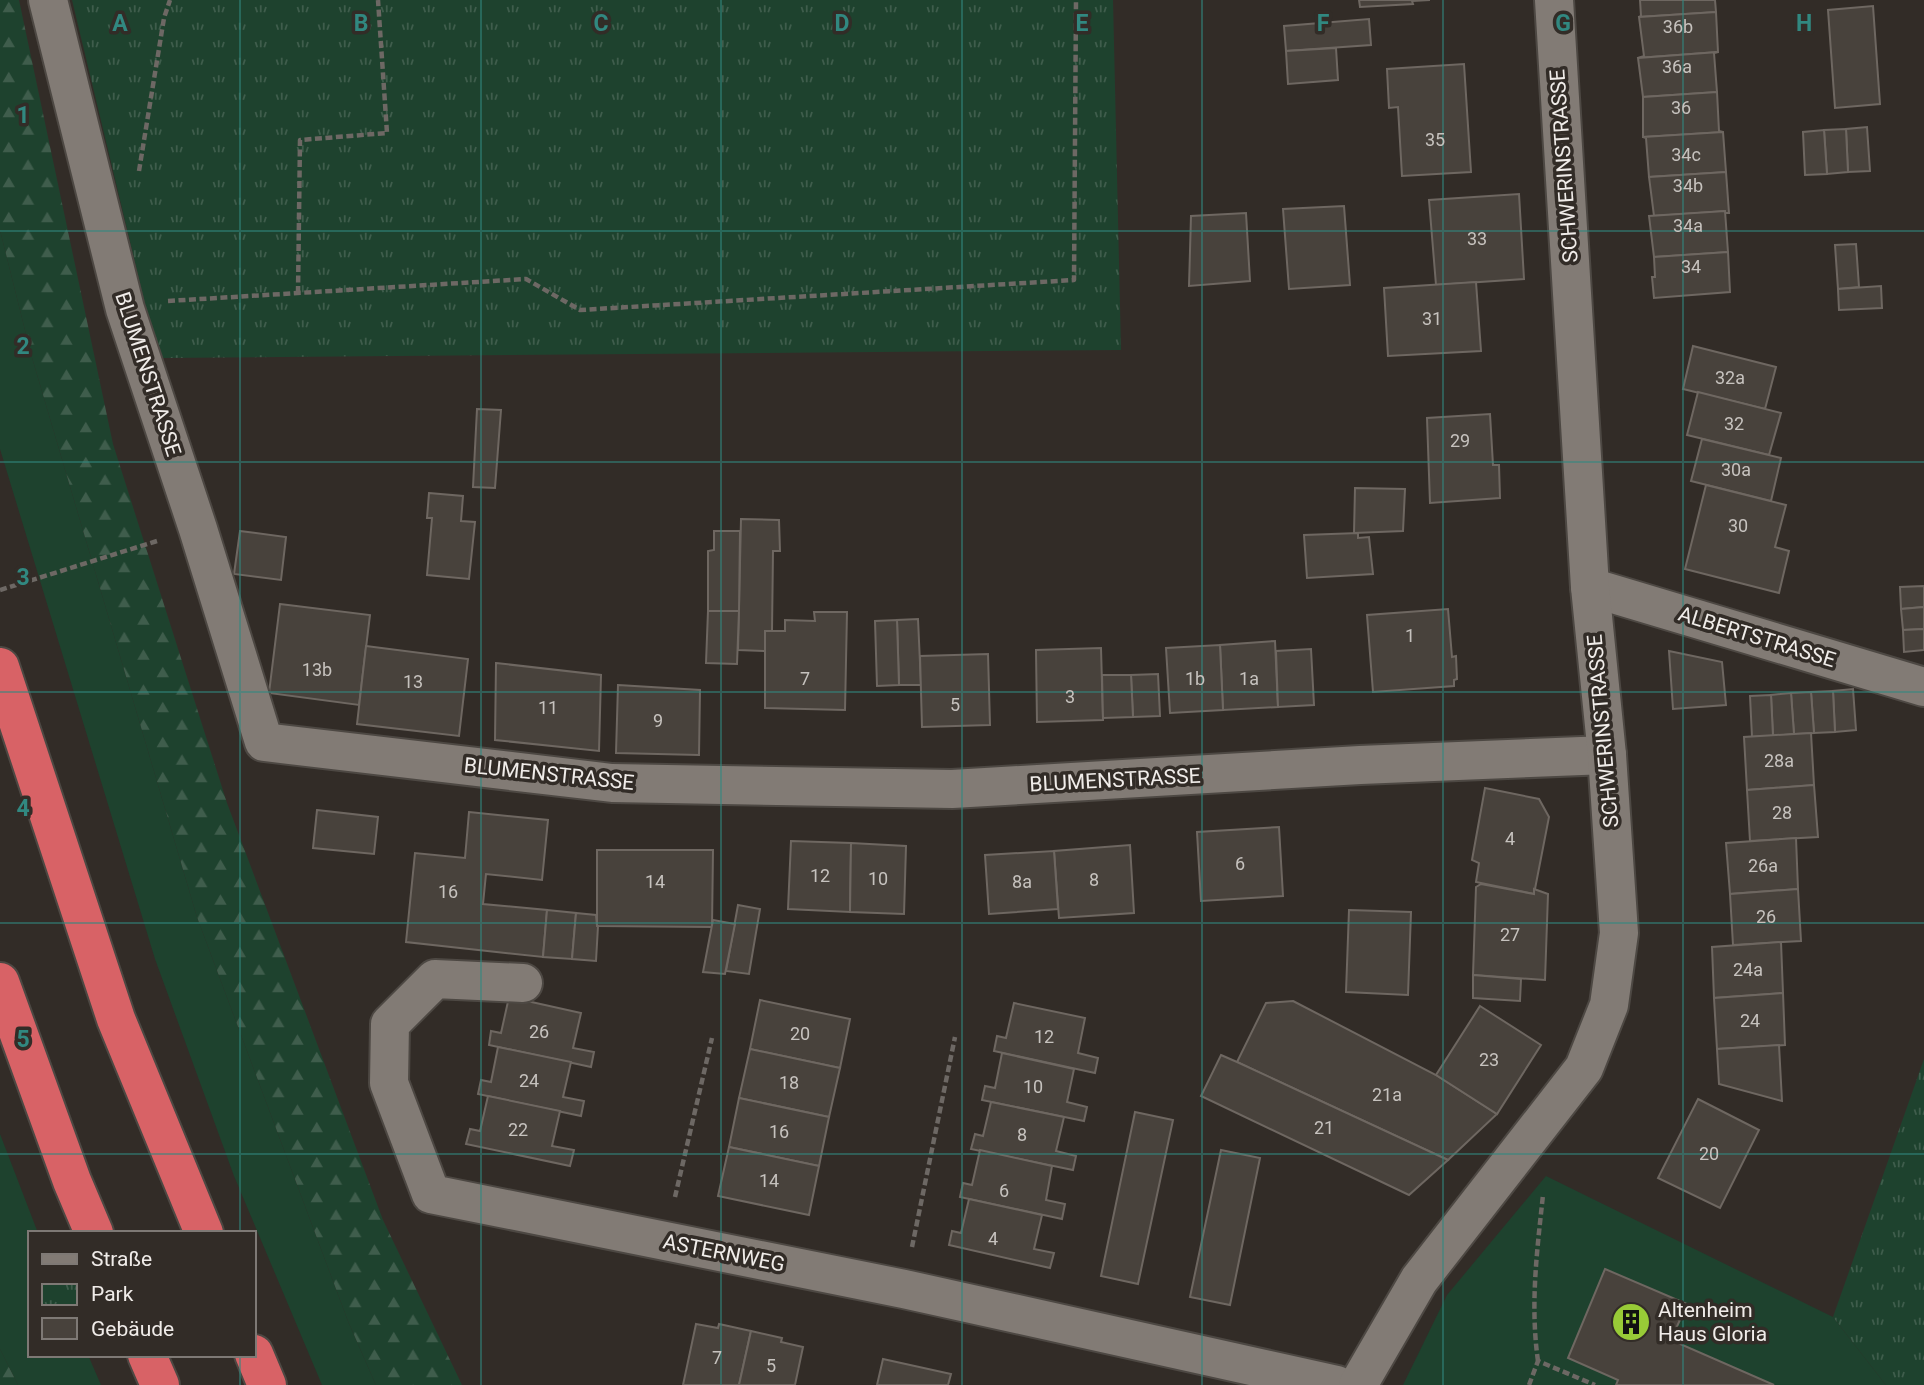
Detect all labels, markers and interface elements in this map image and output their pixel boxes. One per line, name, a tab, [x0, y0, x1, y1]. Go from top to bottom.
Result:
text: A	[112, 10, 128, 37]
text: B	[354, 10, 368, 37]
text: C	[593, 10, 609, 37]
text: D	[835, 10, 849, 37]
text: E	[1076, 10, 1089, 37]
text: F	[1317, 10, 1330, 37]
text: G	[1555, 10, 1571, 37]
text: H	[1796, 10, 1812, 37]
house number: 36b	[1663, 16, 1693, 37]
house number: 36a	[1662, 56, 1692, 77]
street label: SCHWERINSTRASSE	[1545, 68, 1583, 264]
house number: 36	[1671, 97, 1691, 118]
text: 1	[16, 102, 30, 129]
house number: 35	[1425, 129, 1445, 150]
house number: 34c	[1671, 144, 1701, 165]
house number: 34b	[1673, 175, 1703, 196]
house number: 34a	[1673, 215, 1703, 236]
house number: 33	[1467, 228, 1487, 249]
house number: 34	[1681, 256, 1701, 277]
street label: BLUMENSTRASSE	[110, 289, 186, 459]
house number: 31	[1422, 308, 1442, 329]
text: 2	[16, 333, 30, 360]
house number: 32a	[1715, 367, 1745, 388]
house number: 32	[1724, 413, 1744, 434]
house number: 29	[1450, 430, 1470, 451]
house number: 30a	[1721, 459, 1751, 480]
house number: 30	[1728, 515, 1748, 536]
text: 3	[16, 564, 30, 591]
street label: ALBERTSTRASSE	[1676, 602, 1839, 672]
house number: 1	[1405, 625, 1415, 646]
street label: SCHWERINSTRASSE	[1583, 633, 1623, 829]
house number: 13b	[302, 659, 332, 680]
house number: 7	[800, 668, 810, 689]
house number: 1b	[1185, 668, 1205, 689]
house number: 1a	[1239, 668, 1259, 689]
house number: 13	[403, 671, 423, 692]
house number: 3	[1065, 686, 1075, 707]
house number: 5	[950, 694, 960, 715]
house number: 11	[538, 697, 558, 718]
house number: 9	[653, 710, 663, 731]
house number: 28a	[1764, 750, 1794, 771]
street label: BLUMENSTRASSE	[463, 753, 635, 795]
street label: BLUMENSTRASSE	[1029, 764, 1201, 796]
text: 4	[16, 795, 30, 822]
house number: 28	[1772, 802, 1792, 823]
house number: 4	[1505, 828, 1515, 849]
house number: 6	[1235, 853, 1245, 874]
house number: 26a	[1748, 855, 1778, 876]
house number: 12	[810, 865, 830, 886]
house number: 10	[868, 868, 888, 889]
house number: 8	[1089, 869, 1099, 890]
house number: 14	[645, 871, 665, 892]
house number: 8a	[1012, 871, 1032, 892]
house number: 16	[438, 881, 458, 902]
house number: 26	[1756, 906, 1776, 927]
house number: 27	[1500, 924, 1520, 945]
house number: 24a	[1733, 959, 1763, 980]
house number: 24	[1740, 1010, 1760, 1031]
house number: 26	[529, 1021, 549, 1042]
house number: 20	[790, 1023, 810, 1044]
text: 5	[16, 1026, 30, 1053]
house number: 12	[1034, 1026, 1054, 1047]
house number: 23	[1479, 1049, 1499, 1070]
house number: 24	[519, 1070, 539, 1091]
house number: 18	[779, 1072, 799, 1093]
house number: 10	[1023, 1076, 1043, 1097]
house number: 21a	[1372, 1084, 1402, 1105]
house number: 21	[1314, 1117, 1334, 1138]
house number: 22	[508, 1119, 528, 1140]
house number: 16	[769, 1121, 789, 1142]
house number: 8	[1017, 1124, 1027, 1145]
house number: 20	[1699, 1143, 1719, 1164]
house number: 14	[759, 1170, 779, 1191]
house number: 6	[999, 1180, 1009, 1201]
house number: 4	[988, 1228, 998, 1249]
street label: ASTERNWEG	[661, 1229, 787, 1277]
legend	[28, 1231, 256, 1357]
text: Straße	[91, 1247, 152, 1271]
text: Park	[91, 1282, 134, 1306]
place label: Altenheim Haus Gloria	[1658, 1298, 1767, 1346]
building icon: Altenheim Haus Gloria	[1610, 1301, 1652, 1343]
text: Gebäude	[91, 1317, 174, 1341]
house number: 7	[712, 1347, 722, 1368]
house number: 5	[766, 1355, 776, 1376]

